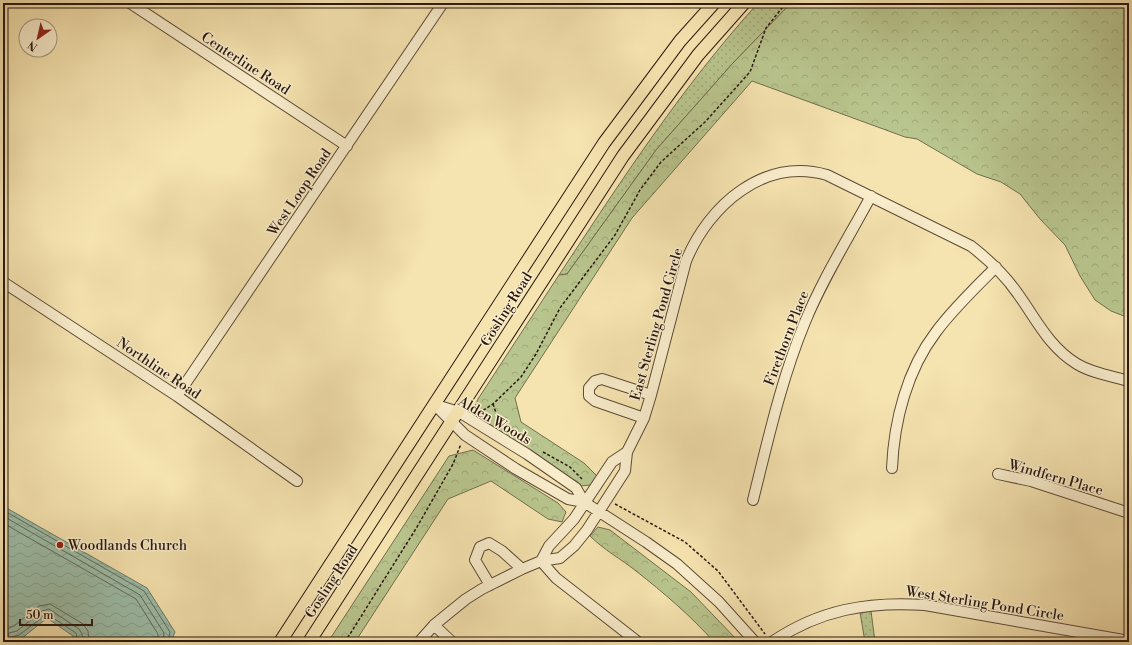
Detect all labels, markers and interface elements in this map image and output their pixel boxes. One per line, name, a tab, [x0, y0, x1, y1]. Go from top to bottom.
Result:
north arrow	[18, 18, 58, 58]
street label: Centerline Road	[198, 28, 293, 99]
text: N	[25, 37, 40, 54]
street label: West Loop Road	[263, 145, 336, 240]
street label: East Sterling Pond Circle	[627, 246, 687, 403]
street label: Gosling Road	[477, 269, 537, 350]
street label: Firethorn Place	[761, 288, 813, 388]
street label: Northline Road	[113, 334, 204, 404]
street label: Alden Woods	[454, 392, 534, 449]
street label: Windfern Place	[1005, 456, 1105, 500]
place label: Woodlands Church	[67, 537, 188, 555]
marker: Woodlands Church	[55, 540, 65, 550]
street label: Gosling Road	[301, 541, 362, 622]
street label: West Sterling Pond Circle	[903, 582, 1065, 625]
scale bar	[20, 601, 92, 627]
text: 50 m	[26, 608, 54, 623]

